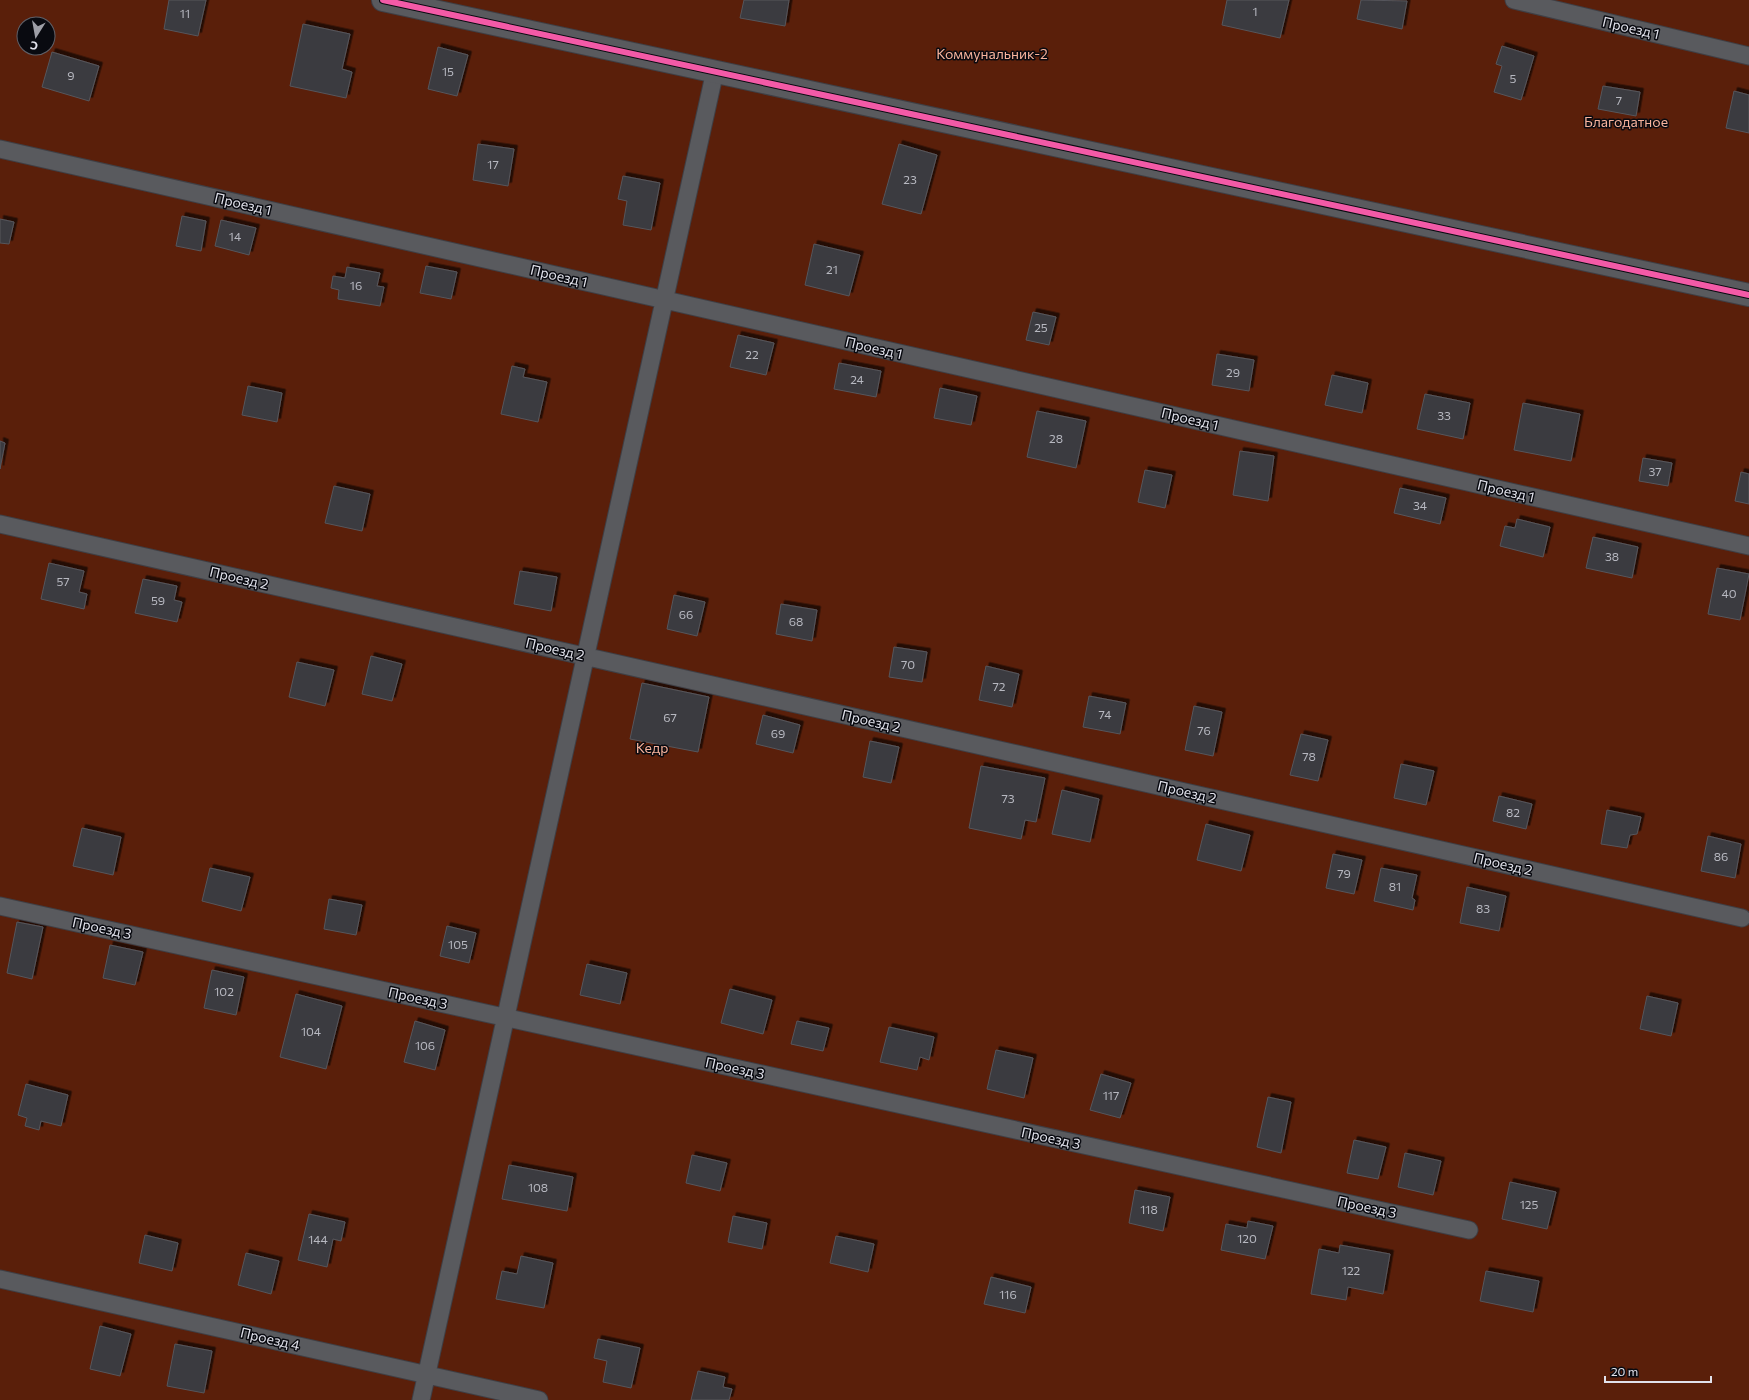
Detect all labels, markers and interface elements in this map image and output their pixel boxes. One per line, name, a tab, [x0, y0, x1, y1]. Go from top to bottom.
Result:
house number: 1	[1252, 4, 1258, 18]
house number: 11	[180, 6, 190, 20]
street label: Проезд 1	[1601, 13, 1661, 42]
north arrow	[16, 16, 56, 56]
text: С	[29, 39, 39, 53]
park label: Коммунальник-2	[936, 45, 1048, 62]
house number: 15	[442, 64, 454, 78]
house number: 9	[67, 68, 75, 82]
house number: 5	[1510, 71, 1517, 85]
house number: 7	[1616, 93, 1622, 107]
park label: Благодатное	[1584, 113, 1668, 130]
house number: 17	[487, 157, 499, 171]
house number: 23	[903, 172, 917, 186]
street label: Проезд 1	[213, 189, 273, 218]
house number: 14	[229, 229, 241, 243]
street label: Проезд 1	[529, 261, 589, 290]
house number: 21	[826, 262, 838, 276]
house number: 16	[350, 278, 362, 292]
house number: 25	[1034, 320, 1048, 334]
street label: Проезд 1	[844, 333, 904, 362]
house number: 22	[745, 347, 759, 361]
house number: 29	[1226, 365, 1240, 379]
house number: 24	[850, 372, 864, 386]
street label: Проезд 1	[1160, 404, 1220, 433]
house number: 33	[1437, 408, 1451, 422]
house number: 28	[1049, 431, 1063, 445]
house number: 37	[1648, 464, 1662, 478]
street label: Проезд 1	[1476, 476, 1536, 505]
house number: 34	[1413, 498, 1427, 512]
house number: 38	[1605, 549, 1619, 563]
street label: Проезд 2	[208, 563, 270, 593]
house number: 57	[56, 574, 70, 588]
house number: 40	[1721, 586, 1737, 600]
house number: 59	[151, 593, 165, 607]
house number: 66	[679, 607, 693, 621]
house number: 68	[789, 614, 803, 628]
street label: Проезд 2	[524, 634, 586, 664]
house number: 70	[901, 657, 915, 671]
house number: 72	[993, 679, 1006, 693]
street label: Проезд 2	[840, 706, 902, 736]
house number: 74	[1099, 707, 1111, 721]
house number: 67	[663, 710, 677, 724]
house number: 76	[1197, 723, 1211, 737]
house number: 69	[771, 726, 785, 740]
park label: Кедр	[636, 739, 668, 756]
house number: 78	[1302, 749, 1316, 763]
street label: Проезд 2	[1156, 777, 1218, 807]
house number: 73	[1001, 791, 1015, 805]
house number: 82	[1506, 805, 1520, 819]
street label: Проезд 2	[1472, 849, 1534, 879]
house number: 86	[1714, 849, 1728, 863]
house number: 79	[1337, 866, 1351, 880]
house number: 81	[1389, 879, 1401, 893]
house number: 83	[1476, 901, 1490, 915]
street label: Проезд 3	[71, 913, 133, 942]
house number: 105	[448, 937, 468, 951]
street label: Проезд 3	[387, 983, 449, 1012]
house number: 102	[214, 984, 234, 998]
house number: 104	[301, 1024, 321, 1038]
house number: 106	[415, 1038, 435, 1052]
street label: Проезд 3	[704, 1053, 766, 1082]
house number: 117	[1103, 1088, 1119, 1102]
street label: Проезд 3	[1020, 1123, 1082, 1152]
house number: 108	[528, 1180, 548, 1194]
street label: Проезд 3	[1336, 1192, 1398, 1221]
house number: 125	[1520, 1197, 1538, 1211]
house number: 118	[1140, 1202, 1158, 1216]
house number: 120	[1237, 1231, 1257, 1245]
house number: 144	[308, 1232, 328, 1246]
house number: 122	[1342, 1263, 1361, 1277]
house number: 116	[999, 1287, 1017, 1301]
street label: Проезд 4	[239, 1323, 302, 1354]
scale bar	[1605, 1358, 1711, 1384]
text: 20 m	[1611, 1364, 1638, 1378]

